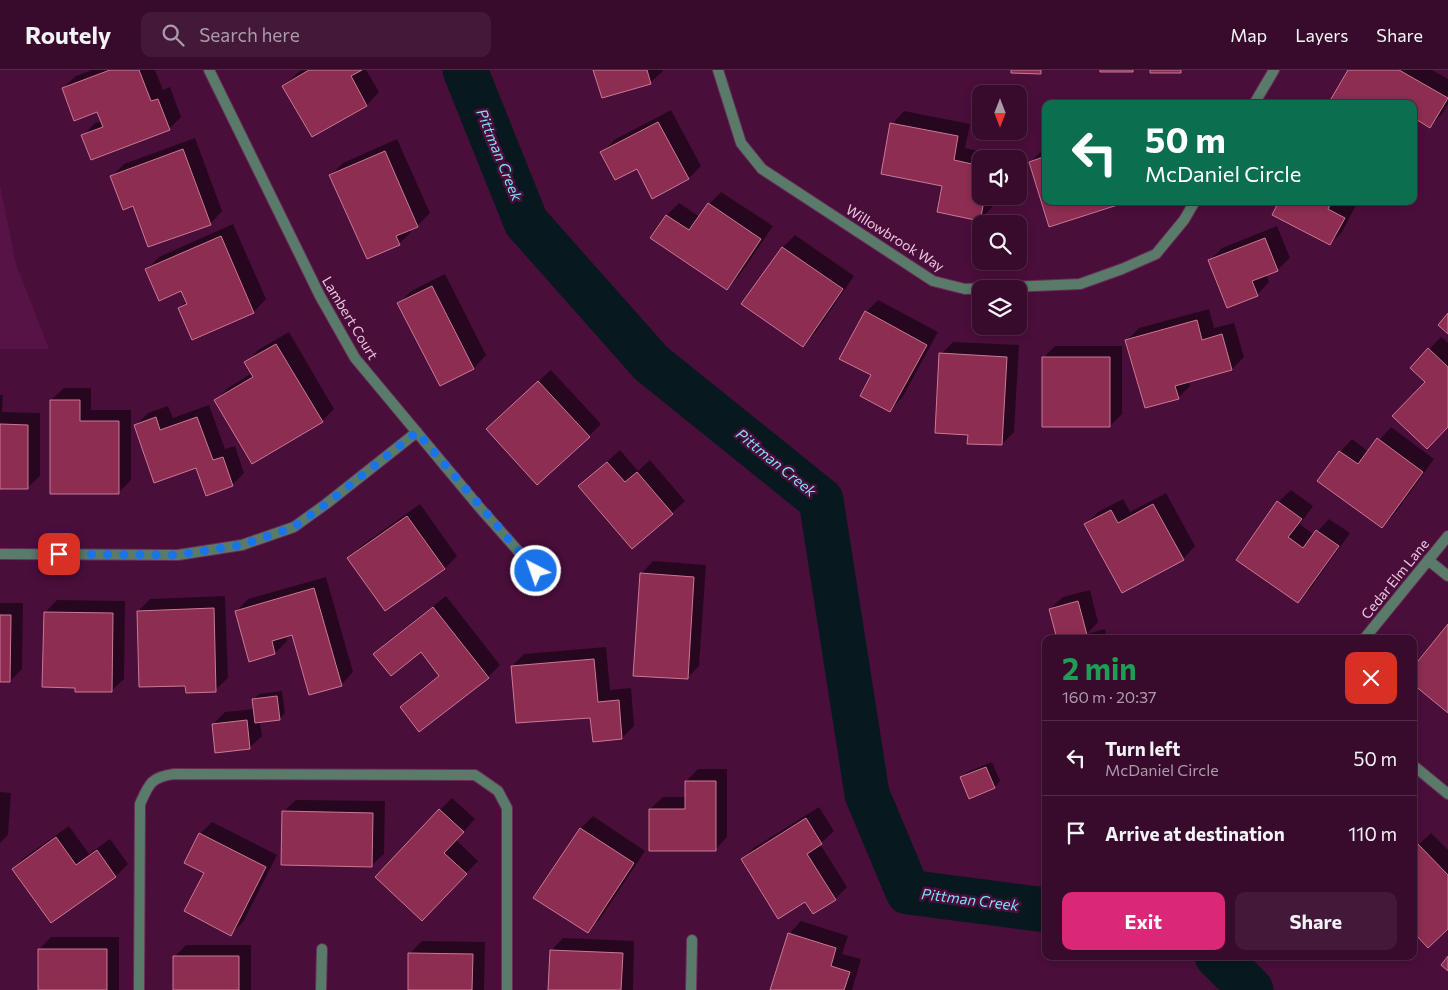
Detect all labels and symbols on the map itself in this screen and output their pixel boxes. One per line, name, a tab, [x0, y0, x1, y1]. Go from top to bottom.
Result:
north arrow	[972, 85, 1028, 140]
water label: Pittman Creek	[473, 106, 527, 204]
street label: Willowbrook Way	[843, 200, 948, 275]
street label: Lambert Court	[319, 273, 382, 363]
water label: Pittman Creek	[733, 424, 821, 501]
pin	[38, 533, 80, 575]
street label: Cedar Elm Lane	[1357, 535, 1432, 622]
position arrow	[509, 544, 561, 596]
water label: Pittman Creek	[920, 884, 1021, 914]

